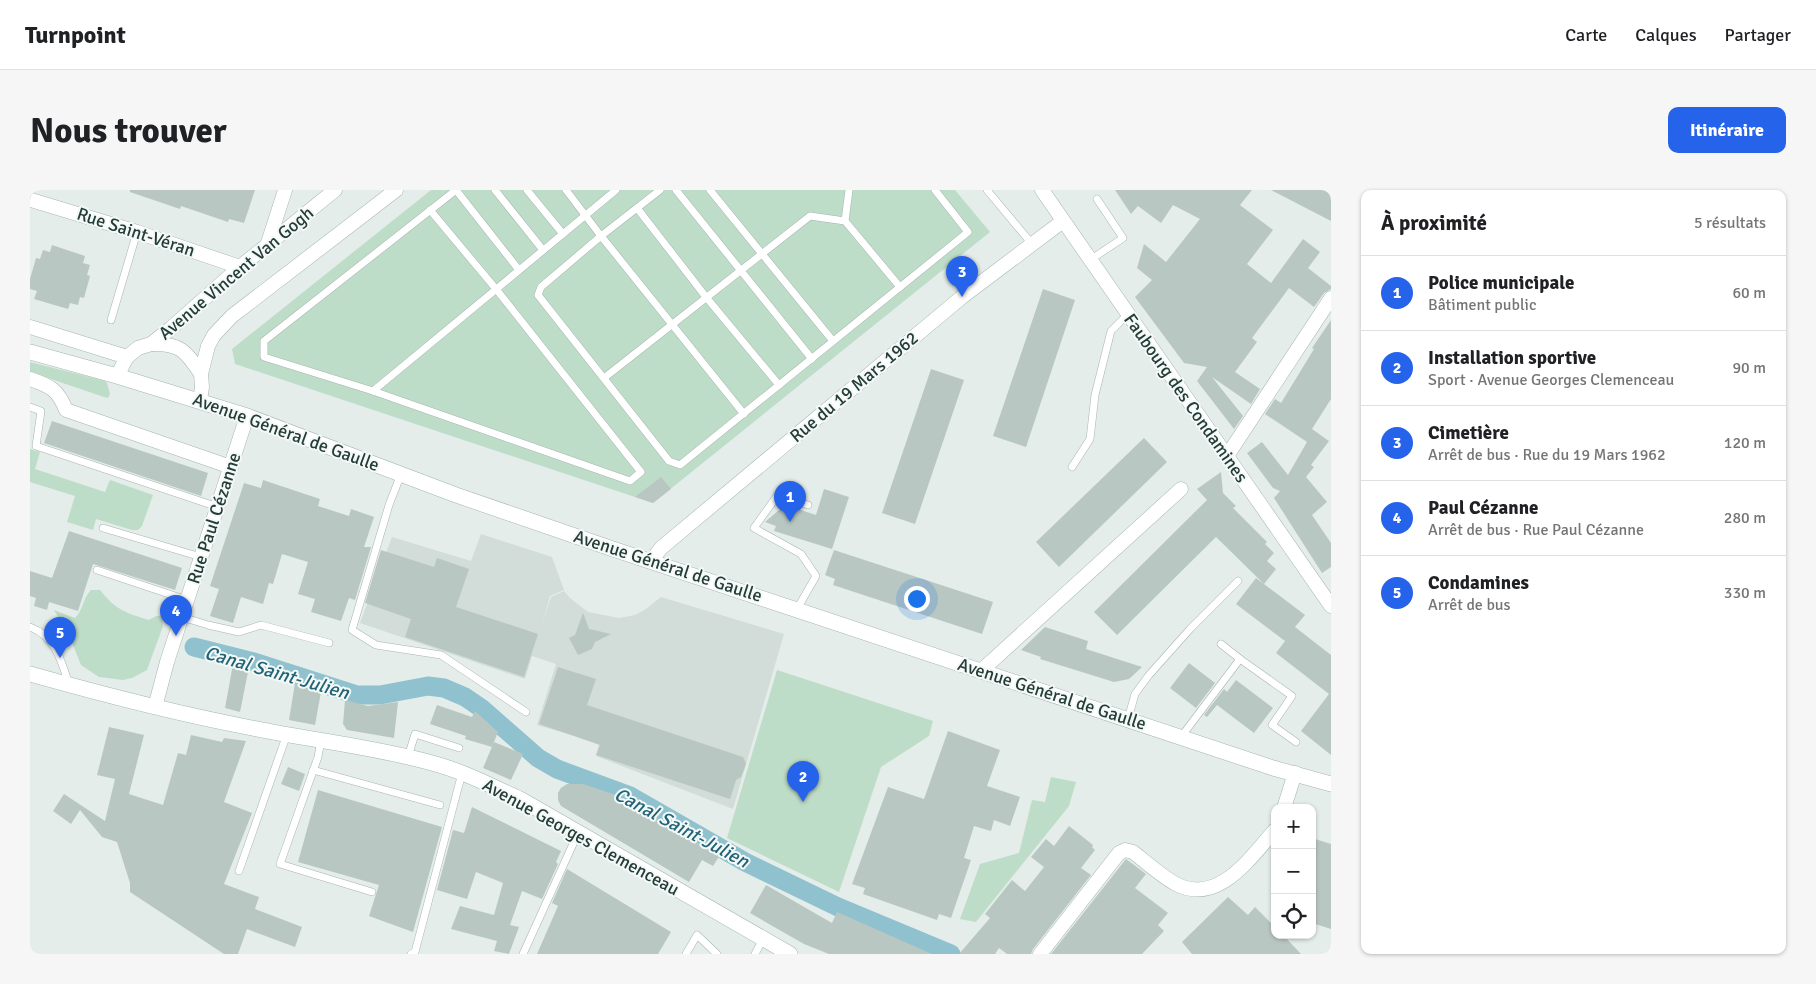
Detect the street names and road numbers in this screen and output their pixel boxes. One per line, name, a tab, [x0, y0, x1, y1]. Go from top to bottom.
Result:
street label: Avenue Vincent Van Gogh	[154, 202, 318, 344]
street label: Rue Saint-Véran	[74, 203, 198, 261]
street label: Faubourg des Condamines	[1119, 309, 1253, 487]
street label: Rue du 19 Mars 1962	[785, 327, 923, 447]
street label: Avenue Général de Gaulle	[190, 388, 382, 476]
street label: Rue Paul Cézanne	[182, 450, 246, 586]
street label: Avenue Général de Gaulle	[571, 525, 765, 607]
street label: Avenue Général de Gaulle	[955, 653, 1149, 735]
street label: Avenue Georges Clemenceau	[479, 774, 683, 900]

